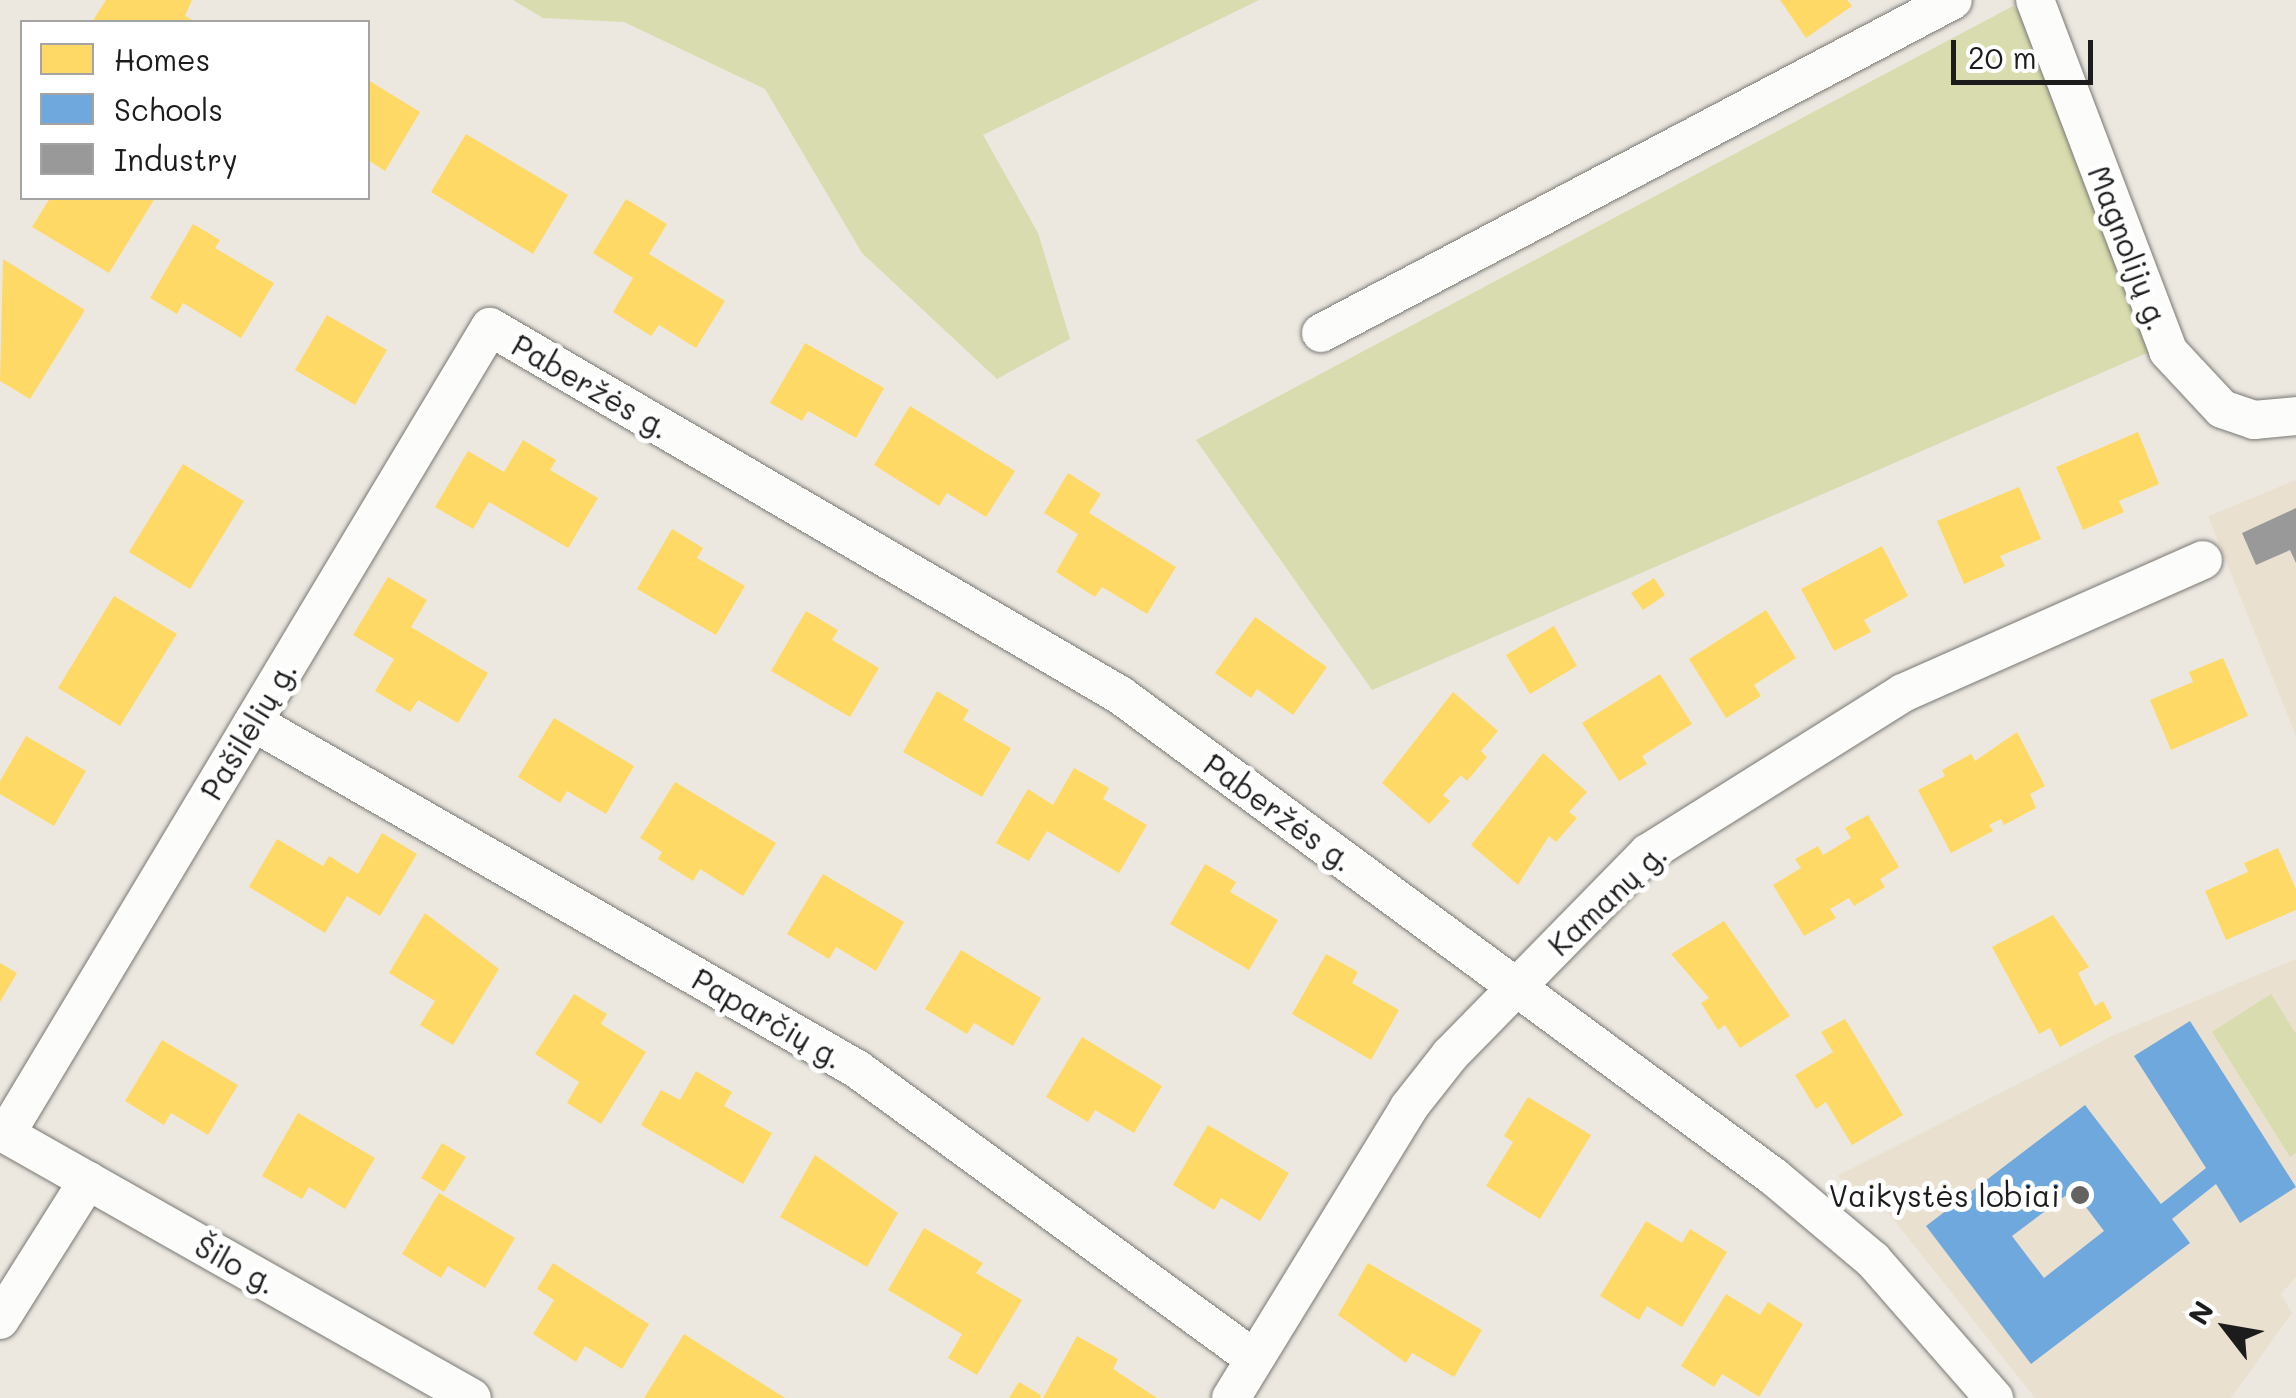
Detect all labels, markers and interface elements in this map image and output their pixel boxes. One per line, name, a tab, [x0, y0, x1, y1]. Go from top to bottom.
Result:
legend	[20, 20, 370, 200]
scale bar	[1956, 20, 2098, 82]
text: 20 m	[1968, 37, 2037, 77]
text: Homes	[114, 39, 210, 79]
text: Schools	[114, 89, 223, 129]
text: Industry	[114, 139, 238, 179]
street label: Magnolijų g.	[2081, 161, 2177, 335]
street label: Paberžės g.	[506, 326, 676, 446]
street label: Pašilėlių g.	[192, 654, 304, 806]
street label: Paberžės g.	[1197, 746, 1361, 878]
street label: Kamanų g.	[1540, 835, 1674, 963]
street label: Paparčių g.	[686, 960, 850, 1076]
place label: Vaikystės lobiai	[1829, 1177, 2060, 1213]
marker: Vaikystės lobiai	[2069, 1184, 2091, 1206]
street label: Šilo g.	[189, 1227, 283, 1301]
north arrow	[2176, 1278, 2276, 1378]
text: N	[2179, 1294, 2221, 1331]

